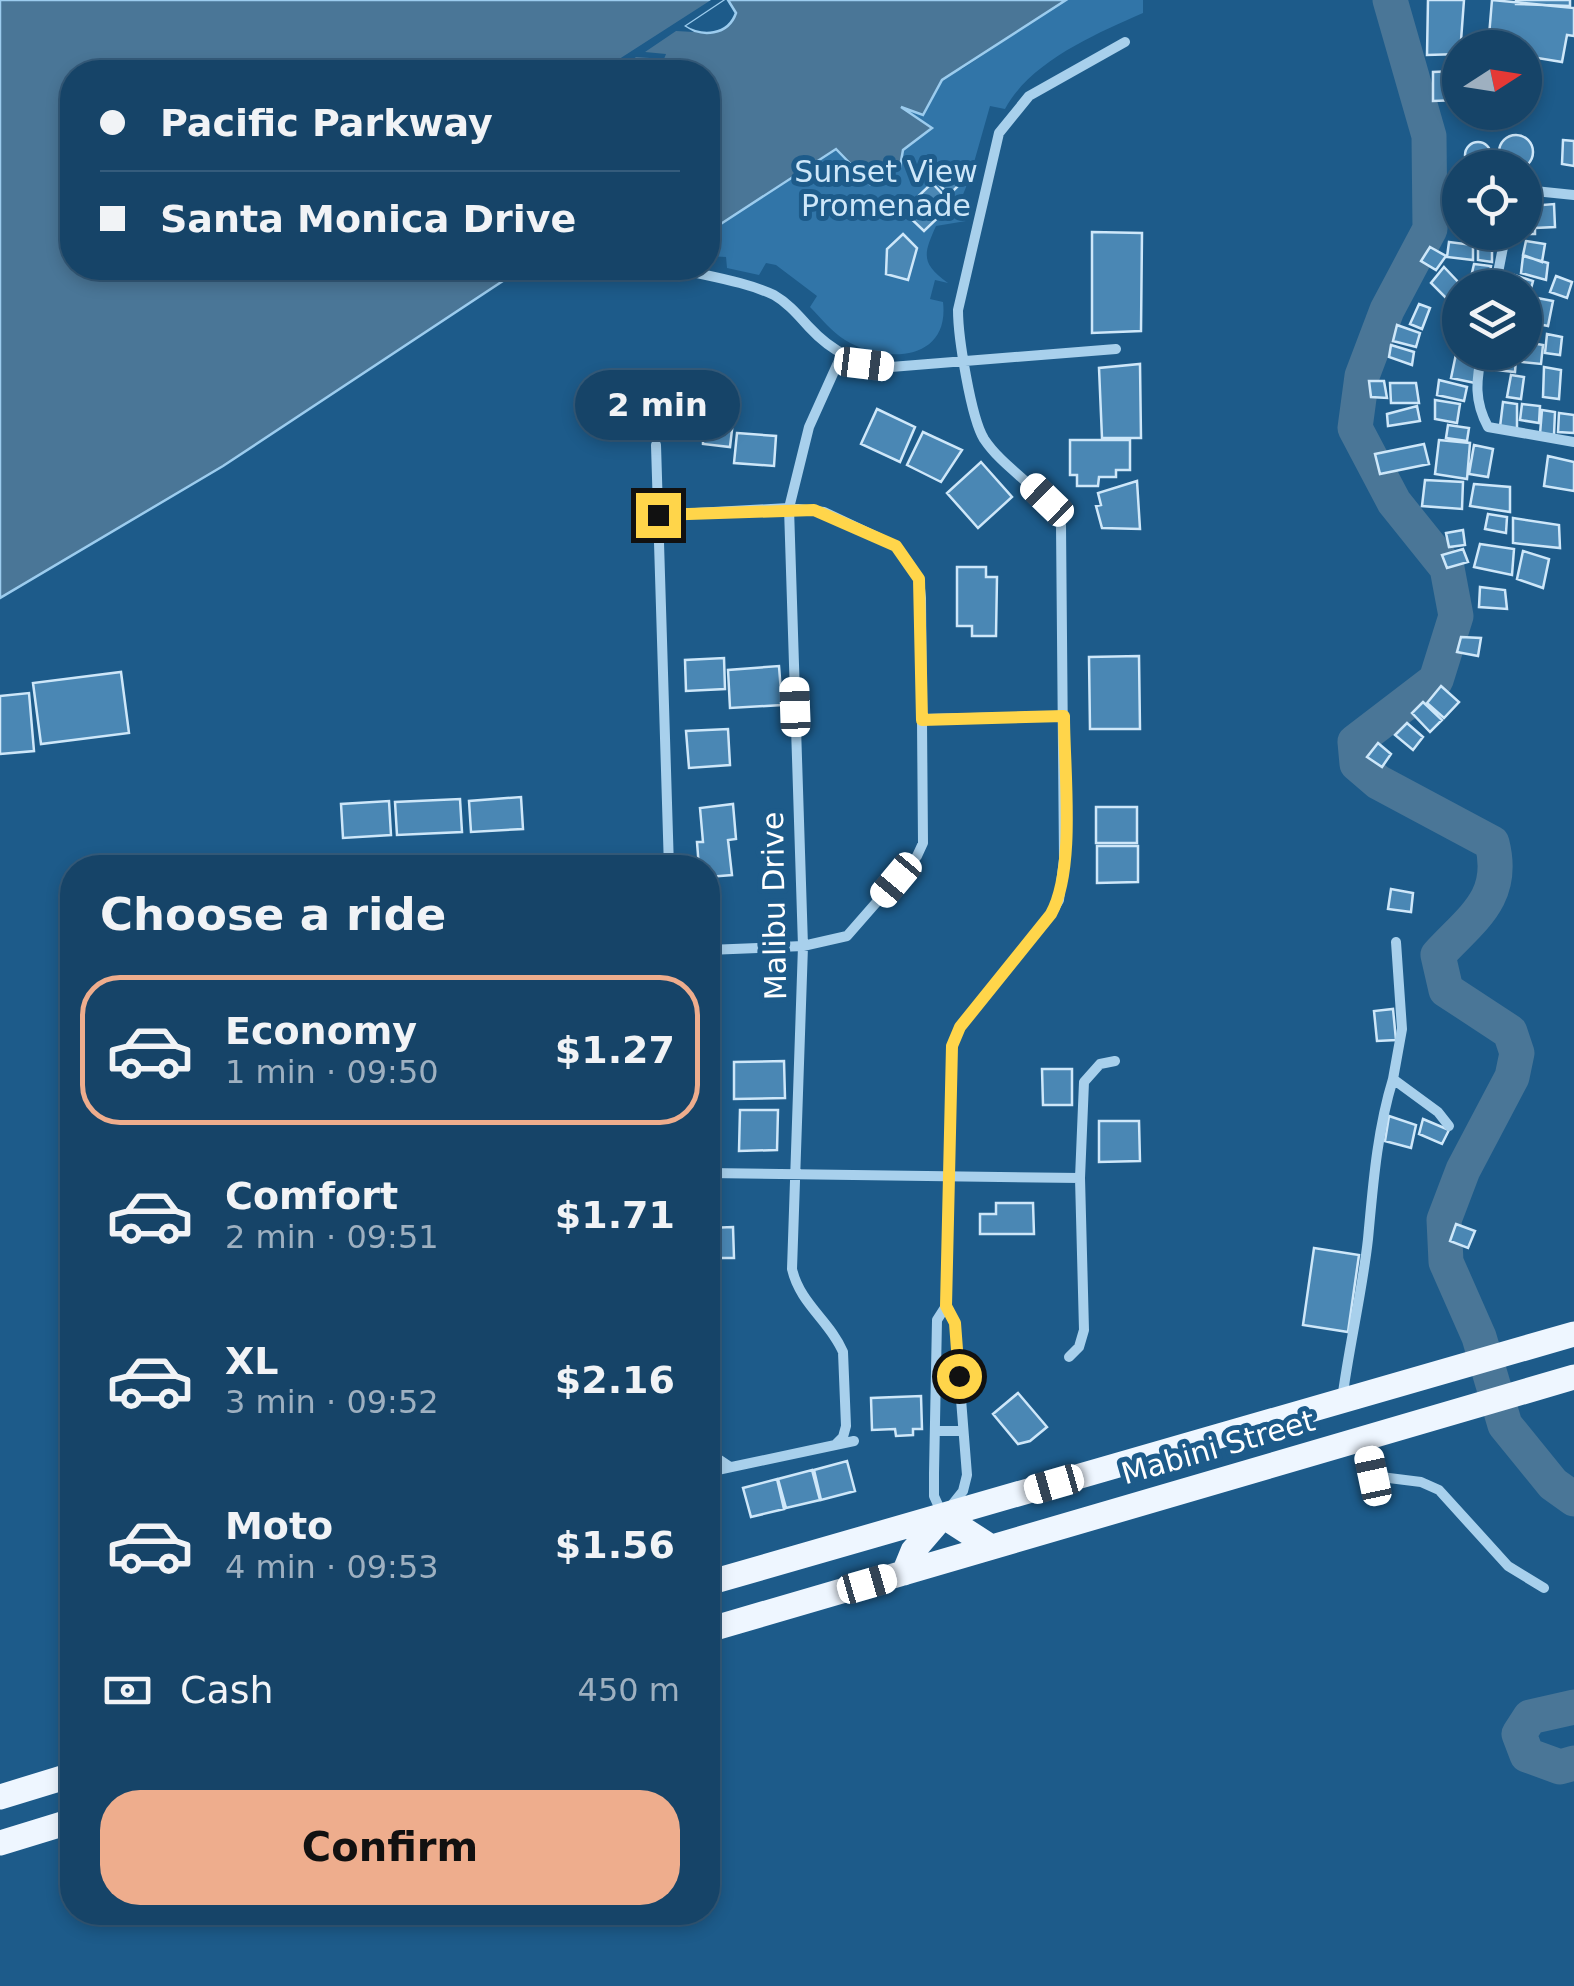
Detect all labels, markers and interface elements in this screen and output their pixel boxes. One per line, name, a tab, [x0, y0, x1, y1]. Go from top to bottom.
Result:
north arrow	[1442, 30, 1542, 130]
map controls	[1442, 30, 1542, 370]
text: Pacific Parkway	[160, 101, 493, 145]
button: locate	[1442, 150, 1542, 250]
park label: Sunset View Promenade	[794, 154, 978, 223]
text: Santa Monica Drive	[160, 197, 576, 241]
button: layers	[1442, 270, 1542, 370]
car	[832, 345, 896, 383]
callout: 2 min	[576, 370, 740, 440]
text: 2 min	[607, 386, 708, 424]
car	[1015, 468, 1079, 532]
route end	[636, 493, 681, 538]
car	[779, 676, 811, 738]
street label: Malibu Drive	[755, 811, 793, 1001]
car	[865, 847, 927, 913]
text: Choose a ride	[100, 888, 446, 941]
icon: car	[105, 1005, 195, 1095]
text: Economy	[225, 1009, 417, 1053]
text: $1.27	[555, 1028, 675, 1072]
text: 1 min · 09:50	[225, 1053, 439, 1091]
icon: car	[105, 1170, 195, 1260]
text: Comfort	[225, 1174, 398, 1218]
text: $1.71	[555, 1193, 675, 1237]
text: 2 min · 09:51	[225, 1218, 439, 1256]
icon: car	[105, 1335, 195, 1425]
text: XL	[225, 1339, 279, 1383]
route start	[937, 1354, 982, 1399]
text: $2.16	[555, 1358, 675, 1402]
text: 3 min · 09:52	[225, 1383, 439, 1421]
street label: Mabini Street	[1117, 1403, 1319, 1491]
car	[1352, 1444, 1394, 1508]
car	[1021, 1461, 1087, 1507]
icon: car	[105, 1500, 195, 1590]
text: Moto	[225, 1504, 333, 1548]
text: $1.56	[555, 1523, 675, 1567]
text: 4 min · 09:53	[225, 1548, 439, 1586]
car	[834, 1561, 900, 1607]
icon: cash	[100, 1663, 155, 1718]
text: Cash	[180, 1668, 274, 1712]
text: 450 m	[578, 1671, 680, 1709]
button: Confirm	[100, 1790, 680, 1905]

